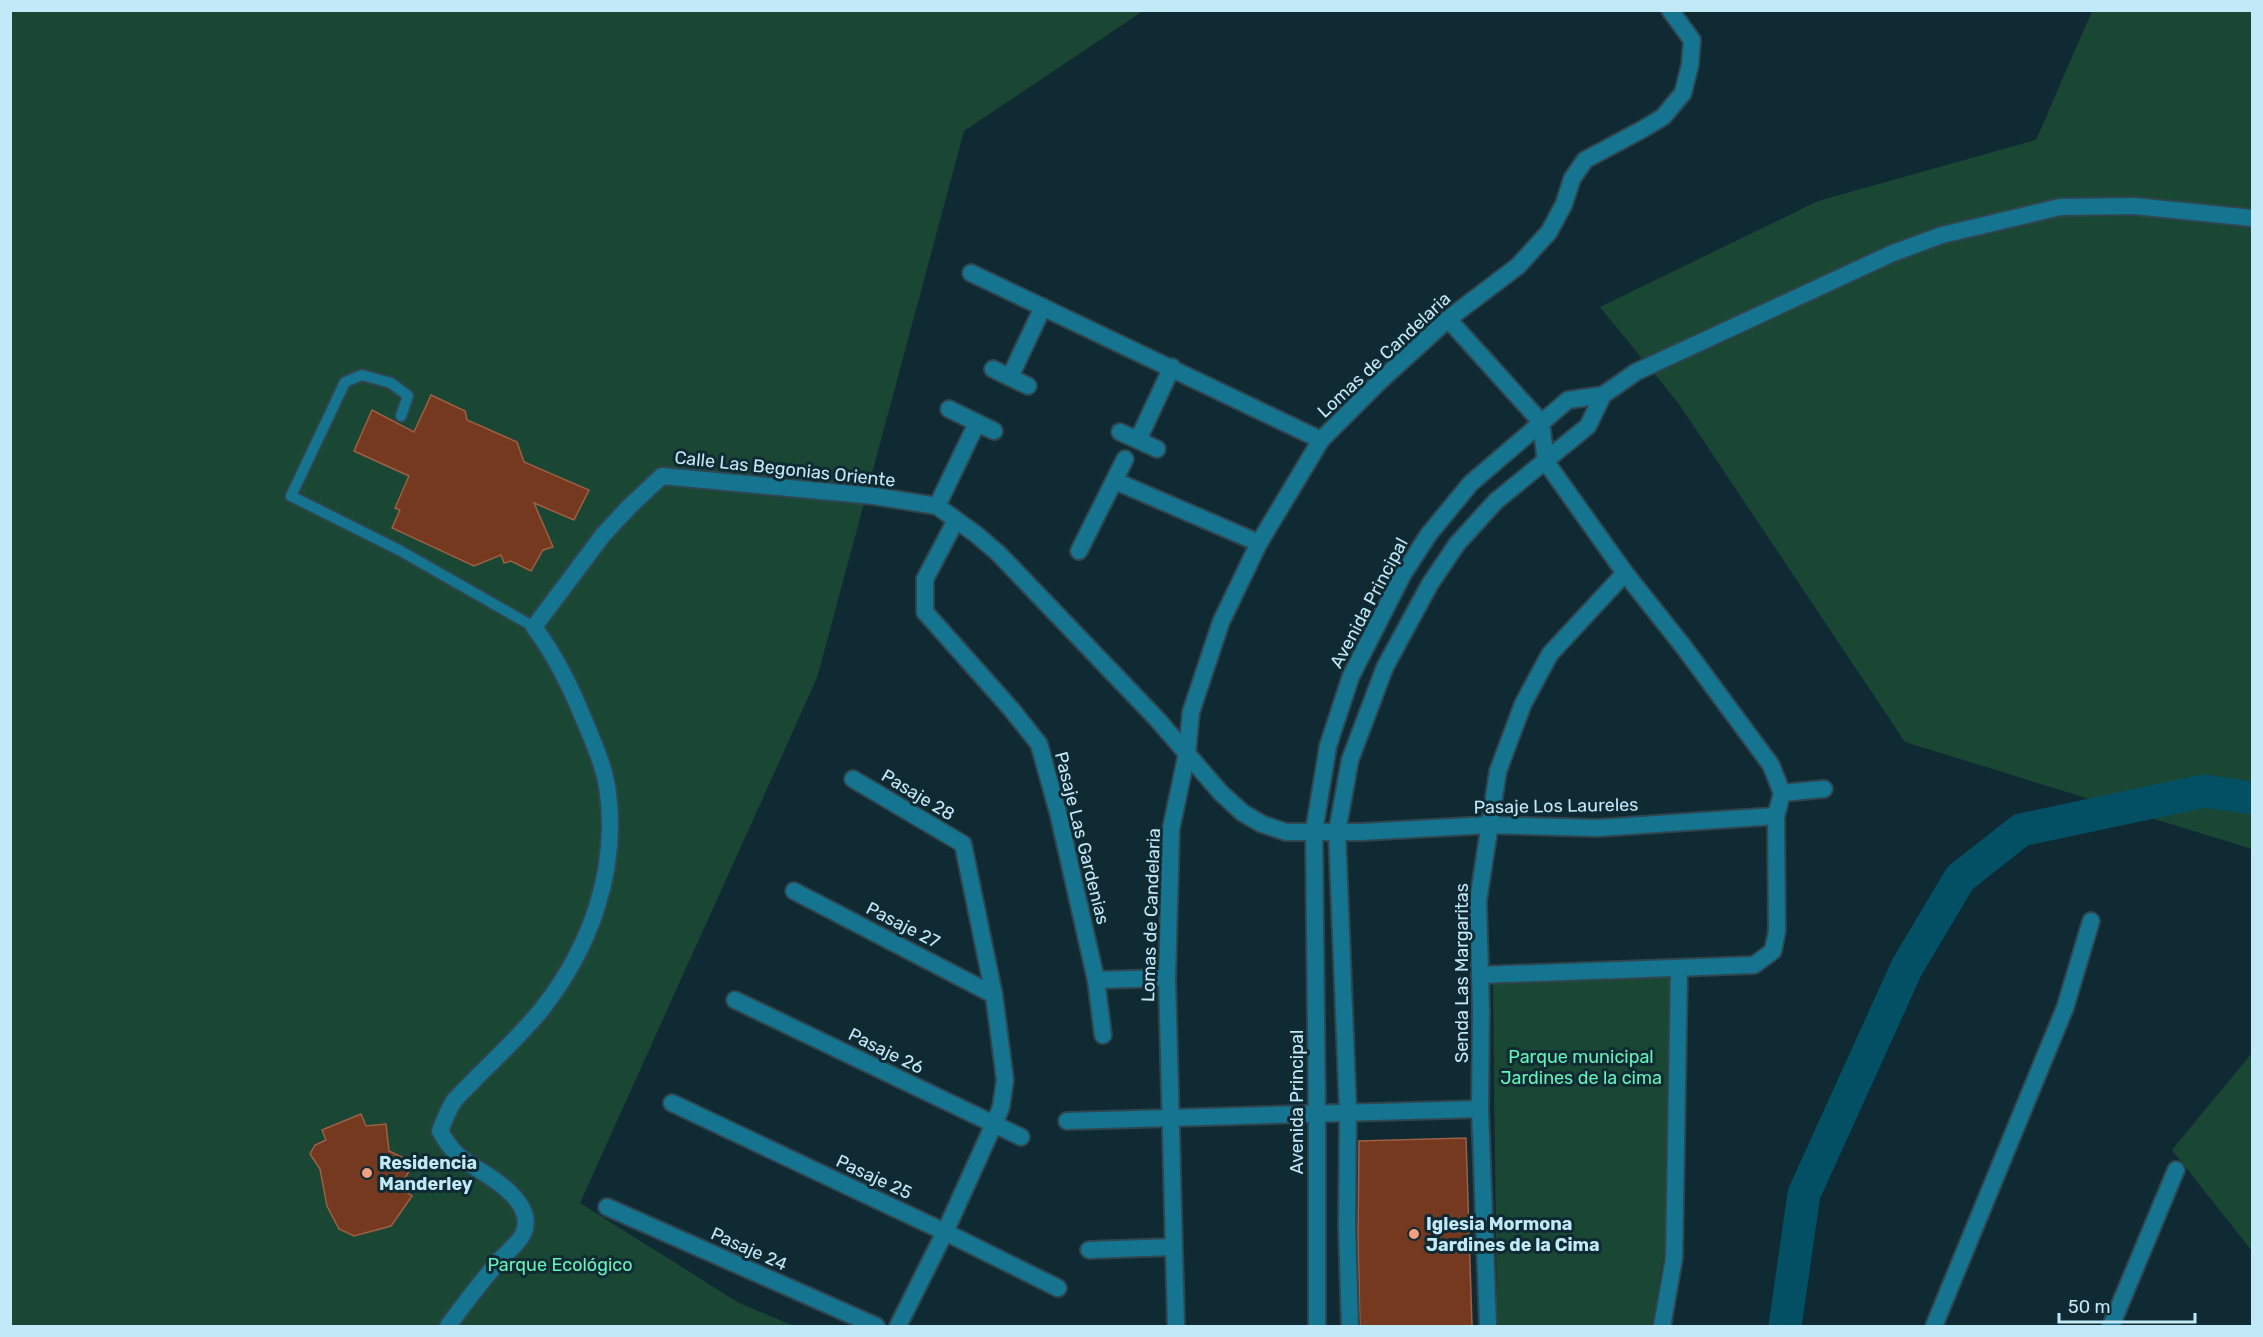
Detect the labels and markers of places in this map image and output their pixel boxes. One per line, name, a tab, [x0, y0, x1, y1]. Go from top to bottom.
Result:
place label: Residencia Manderley	[379, 1152, 477, 1195]
marker: Residencia Manderley	[360, 1166, 374, 1180]
place label: Iglesia Mormona Jardines de la Cima	[1426, 1213, 1600, 1256]
marker: Iglesia Mormona Jardines de la Cima	[1407, 1227, 1421, 1241]

